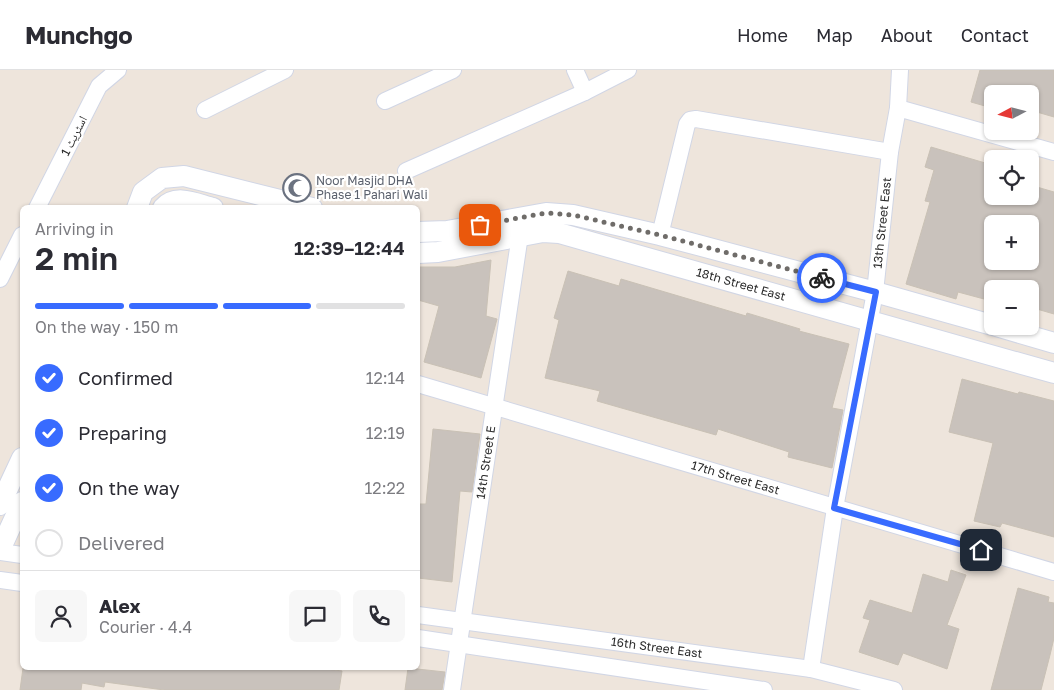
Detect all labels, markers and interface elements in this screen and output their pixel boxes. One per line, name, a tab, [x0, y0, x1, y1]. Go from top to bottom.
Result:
text: Munchgo	[25, 20, 133, 49]
text: Home	[737, 24, 788, 46]
text: Map	[816, 24, 853, 46]
text: About	[881, 24, 933, 46]
text: Contact	[961, 24, 1029, 46]
north arrow	[984, 85, 1039, 140]
map controls	[984, 85, 1039, 335]
street label: اسٹریٹ 1	[57, 113, 90, 158]
button: locate	[984, 150, 1039, 205]
mosque icon: Noor Masjid DHA Phase 1 Pahari Wali	[282, 173, 312, 203]
place label: Noor Masjid DHA Phase 1 Pahari Wali	[316, 173, 428, 202]
street label: 13th Street East	[870, 176, 894, 269]
pin	[459, 204, 501, 246]
icon: bag	[466, 211, 494, 239]
button: +	[984, 215, 1039, 270]
text: Arriving in	[35, 219, 114, 239]
text: 12:39–12:44	[294, 236, 405, 259]
text: 2 min	[35, 239, 118, 277]
courier	[797, 253, 847, 303]
street label: 18th Street East	[695, 264, 788, 304]
icon: bike	[808, 264, 836, 292]
button: −	[984, 280, 1039, 335]
text: On the way · 150 m	[35, 317, 178, 337]
icon: check	[35, 364, 63, 392]
text: Confirmed	[78, 366, 173, 389]
text: 12:14	[366, 368, 405, 388]
icon: check	[35, 419, 63, 447]
text: Preparing	[78, 421, 167, 444]
text: 12:19	[366, 423, 405, 443]
street label: 14th Street E	[473, 425, 498, 500]
street label: 17th Street East	[690, 457, 782, 498]
icon: check	[35, 474, 63, 502]
text: On the way	[78, 476, 180, 499]
text: 12:22	[365, 478, 405, 498]
pin	[960, 529, 1002, 571]
text: Delivered	[78, 531, 165, 554]
icon: home	[967, 536, 995, 564]
button: person	[35, 590, 87, 642]
button: chat	[289, 590, 341, 642]
button: phone	[353, 590, 405, 642]
text: Alex	[99, 594, 140, 617]
text: Courier · 4.4	[99, 617, 192, 637]
street label: 16th Street East	[610, 634, 704, 661]

